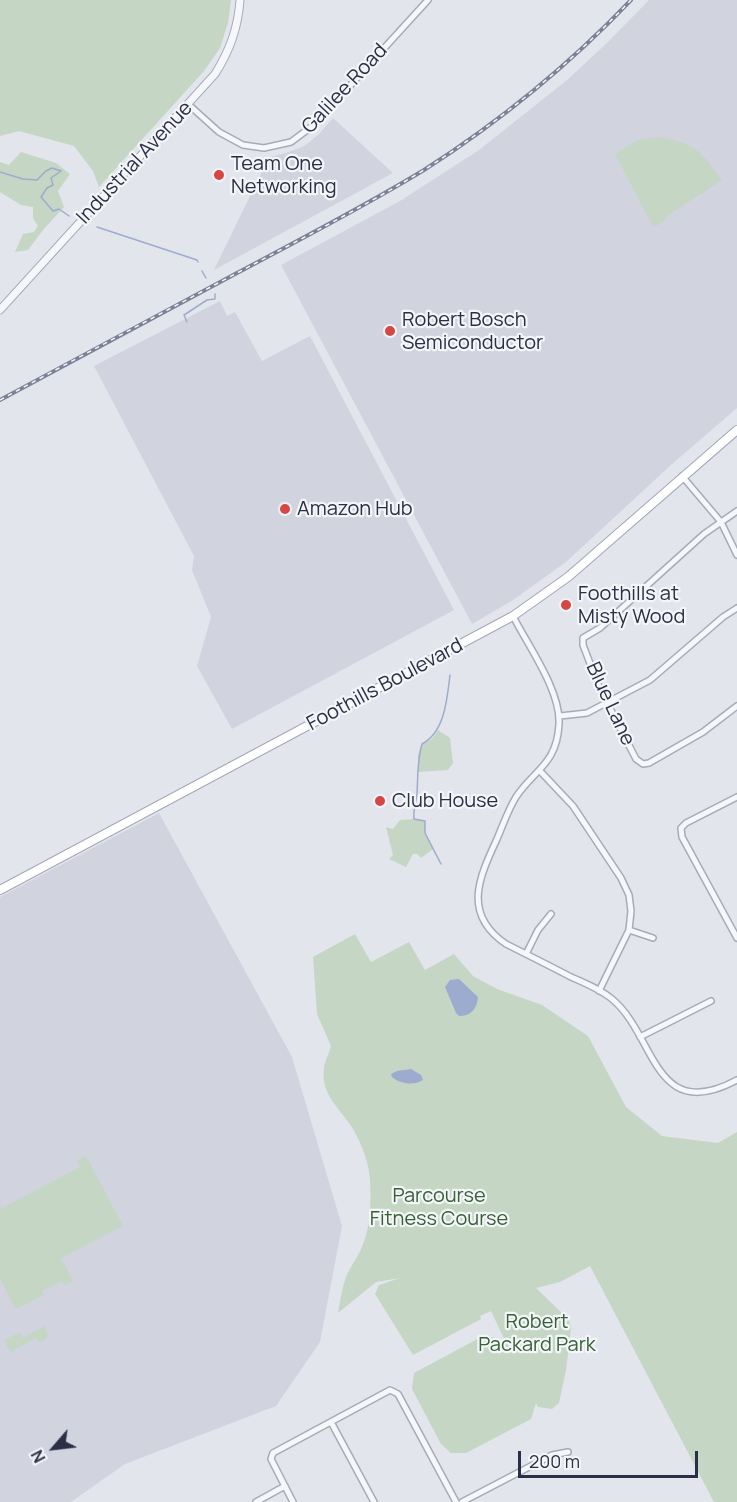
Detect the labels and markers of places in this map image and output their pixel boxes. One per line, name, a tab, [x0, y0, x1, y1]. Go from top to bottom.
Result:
place label: Team One Networking	[231, 152, 337, 199]
marker: Team One Networking	[212, 168, 226, 182]
place label: Robert Bosch Semiconductor	[402, 308, 543, 355]
marker: Robert Bosch Semiconductor	[383, 324, 397, 338]
place label: Amazon Hub	[297, 497, 413, 521]
marker: Amazon Hub	[278, 502, 292, 516]
place label: Foothills at Misty Wood	[578, 582, 685, 629]
marker: Foothills at Misty Wood	[559, 598, 573, 612]
place label: Club House	[392, 789, 498, 813]
marker: Club House	[373, 794, 387, 808]

